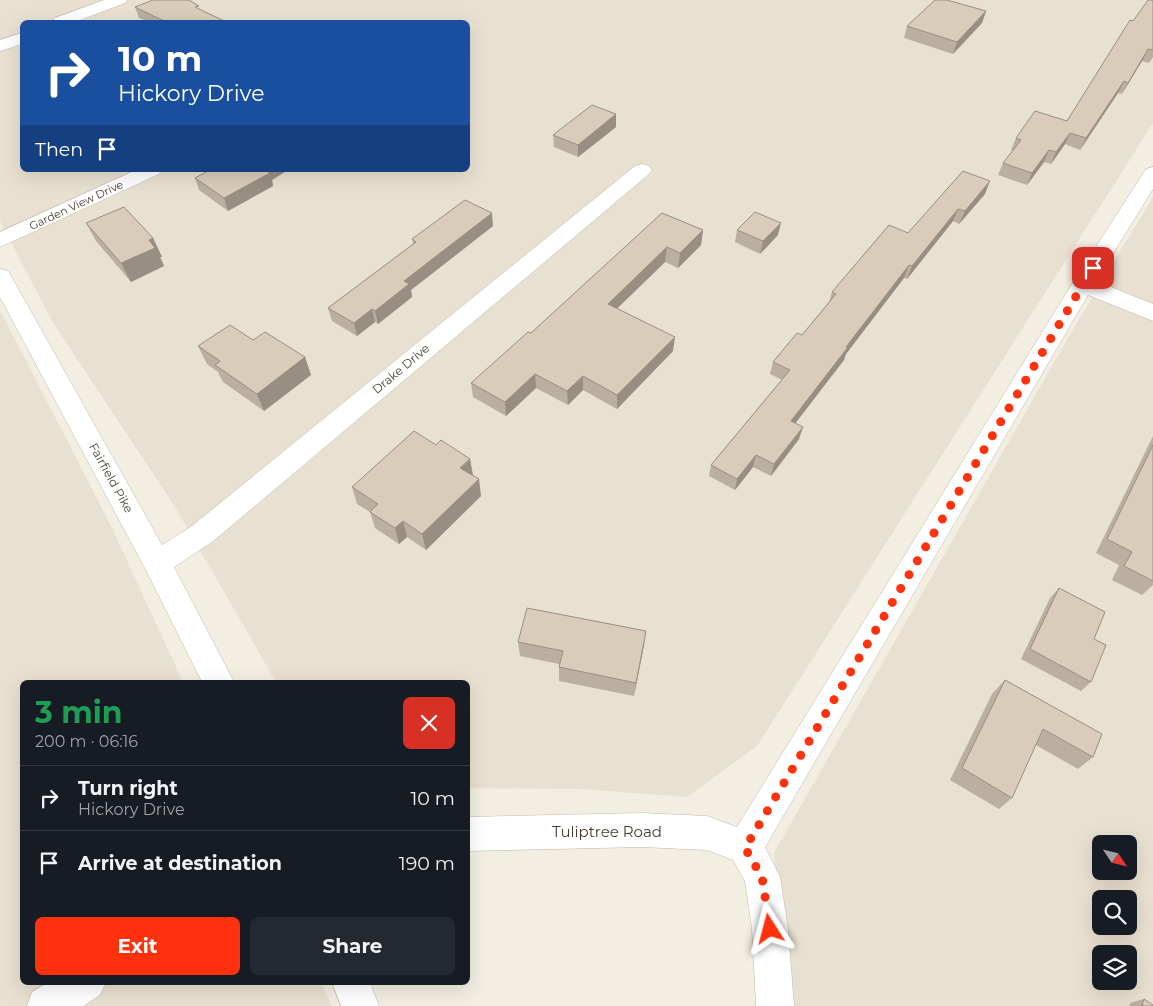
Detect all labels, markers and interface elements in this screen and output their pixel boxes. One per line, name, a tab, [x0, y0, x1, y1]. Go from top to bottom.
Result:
text: 10 m	[118, 37, 202, 80]
icon: right	[35, 40, 100, 105]
text: Hickory Drive	[118, 80, 265, 107]
icon: arrive	[93, 135, 121, 163]
text: Then	[35, 138, 83, 161]
street label: Garden View Drive	[27, 177, 126, 233]
pin	[1072, 247, 1114, 289]
icon: arrive	[1079, 254, 1107, 282]
street label: Drake Drive	[369, 340, 432, 397]
street label: Fairfield Pike	[86, 440, 137, 515]
text: 3 min	[35, 694, 122, 731]
button: close	[403, 697, 455, 749]
text: 200 m · 06:16	[35, 732, 138, 751]
text: Turn right	[78, 777, 178, 800]
icon: right	[35, 784, 63, 812]
text: 10 m	[410, 787, 455, 810]
text: Hickory Drive	[78, 800, 185, 819]
street label: Tuliptree Road	[552, 822, 662, 841]
north arrow	[1092, 835, 1138, 880]
map controls	[1092, 835, 1137, 990]
icon: arrive	[35, 849, 63, 877]
text: Arrive at destination	[78, 852, 282, 875]
text: 190 m	[399, 852, 455, 875]
button: search	[1092, 890, 1137, 935]
position arrow	[743, 902, 795, 954]
button: Exit	[35, 917, 240, 975]
button: Share	[250, 917, 455, 975]
button: layers	[1092, 945, 1137, 990]

